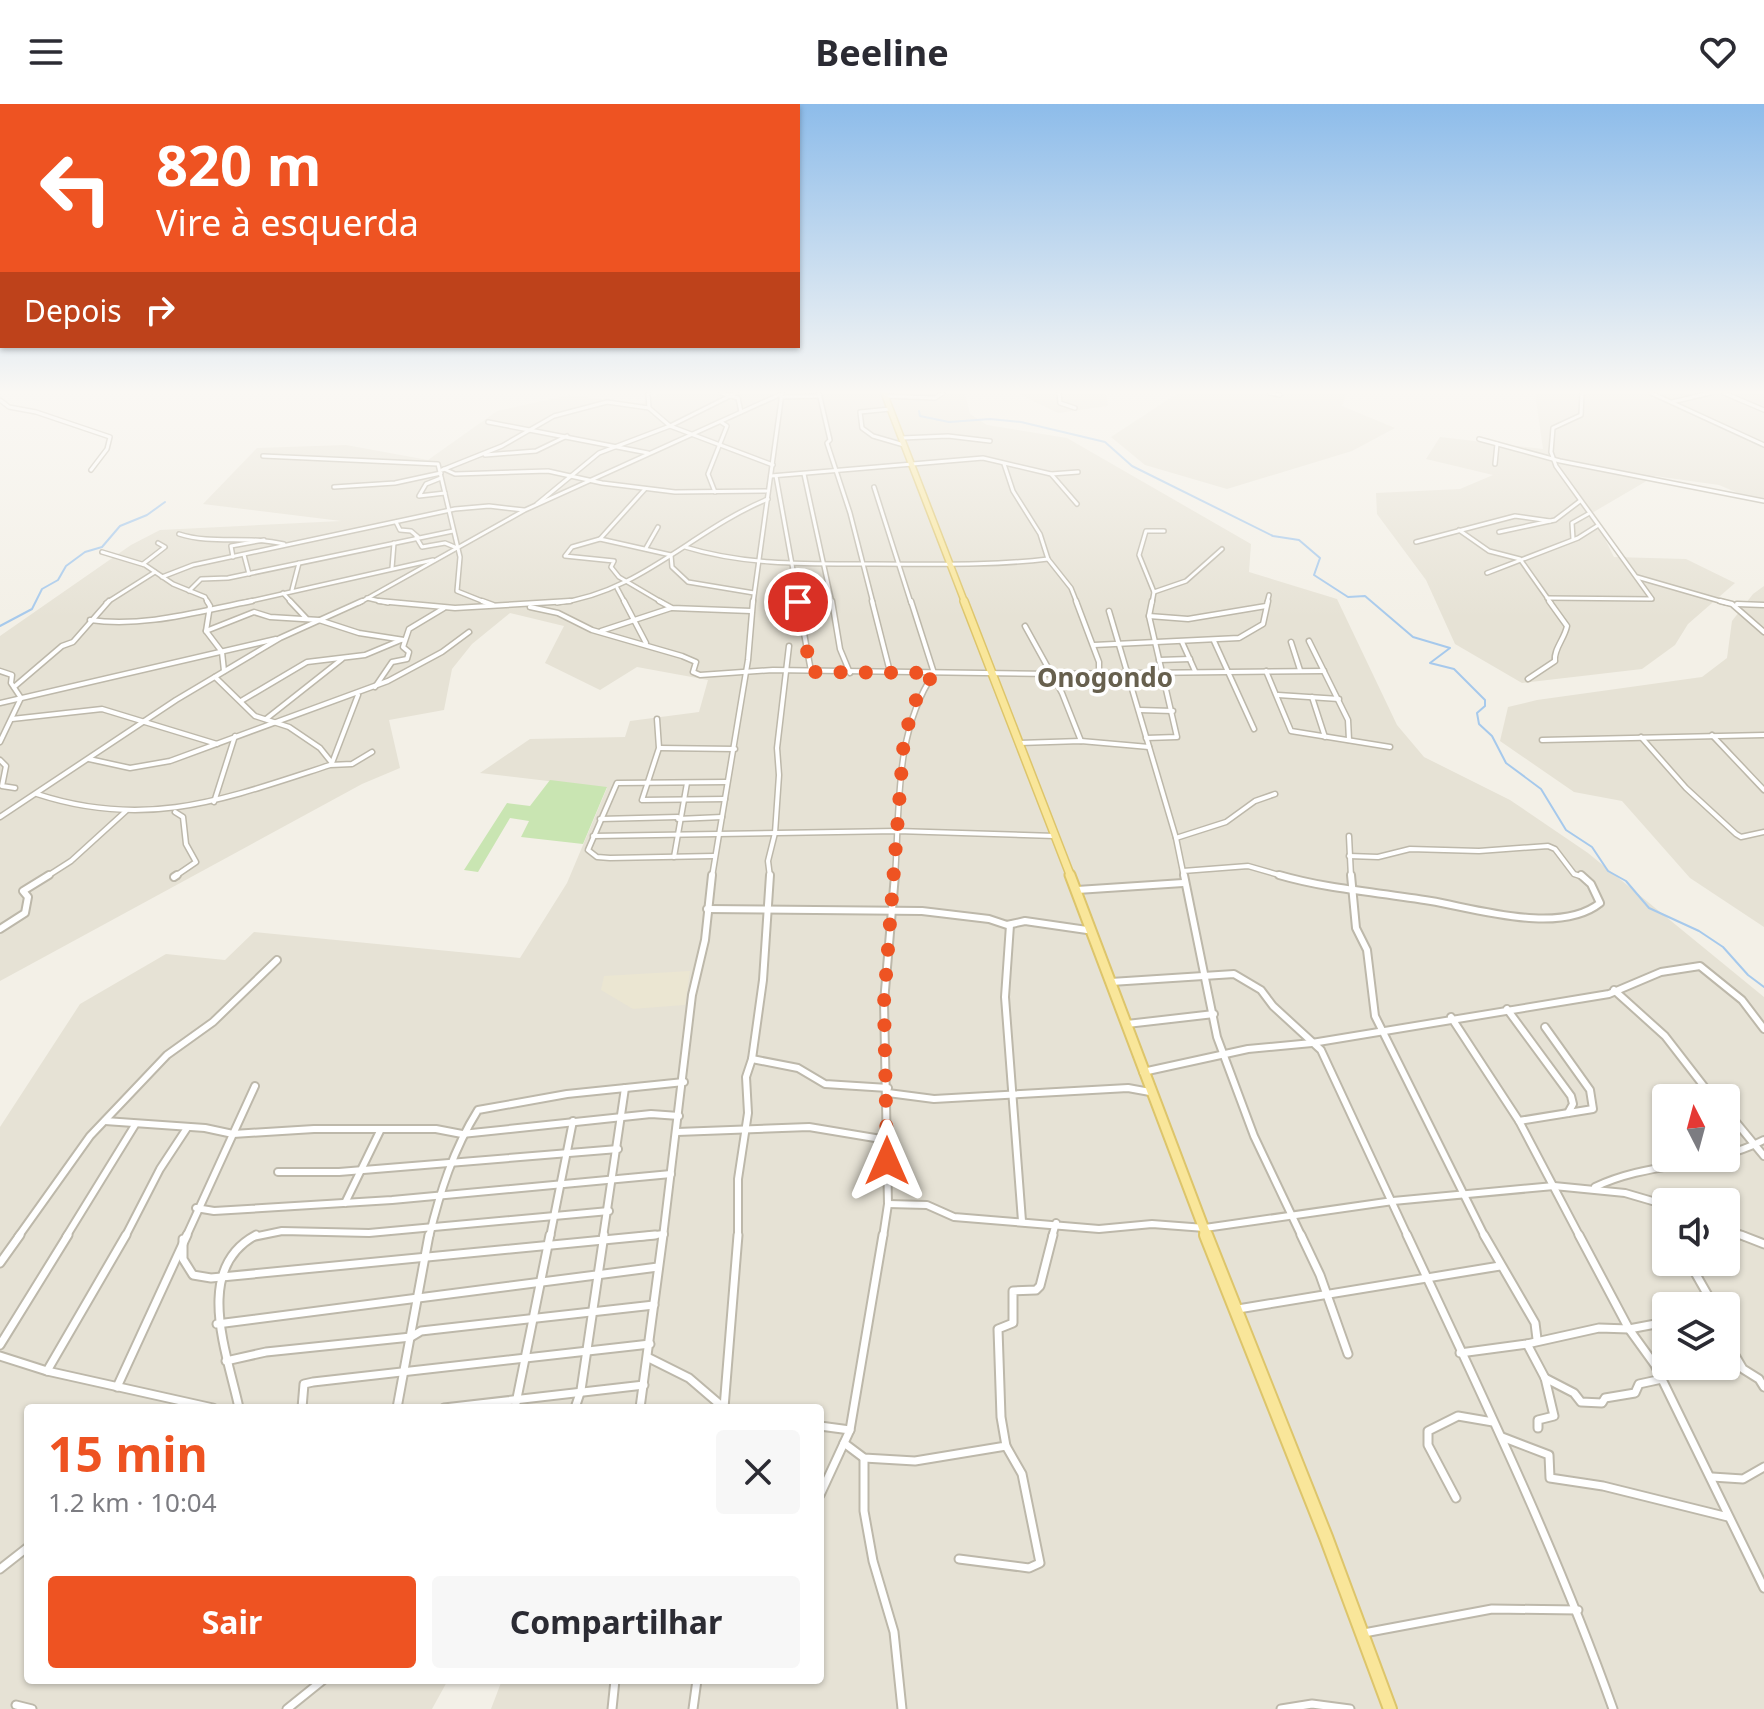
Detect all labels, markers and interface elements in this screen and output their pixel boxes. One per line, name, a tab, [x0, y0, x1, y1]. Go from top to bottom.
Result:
text: Beeline	[815, 28, 949, 77]
icon: menu	[24, 30, 68, 74]
icon: heart	[1696, 30, 1740, 74]
text: 820 m	[156, 126, 321, 202]
icon: left	[24, 136, 128, 240]
text: Vire à esquerda	[156, 198, 419, 247]
icon: right	[138, 288, 182, 332]
text: Depois	[24, 290, 122, 331]
pin	[764, 568, 832, 636]
icon: arrive	[776, 580, 820, 624]
district label: Onogondo	[1037, 659, 1173, 695]
north arrow	[1652, 1084, 1740, 1172]
map controls	[1652, 1084, 1740, 1380]
position arrow	[845, 1119, 929, 1203]
button: sound	[1652, 1188, 1740, 1276]
button: layers	[1652, 1292, 1740, 1380]
text: 15 min	[48, 1421, 208, 1486]
button: close	[716, 1430, 800, 1514]
text: 1.2 km · 10:04	[48, 1484, 217, 1520]
button: Sair	[48, 1576, 416, 1668]
button: Compartilhar	[432, 1576, 800, 1668]

